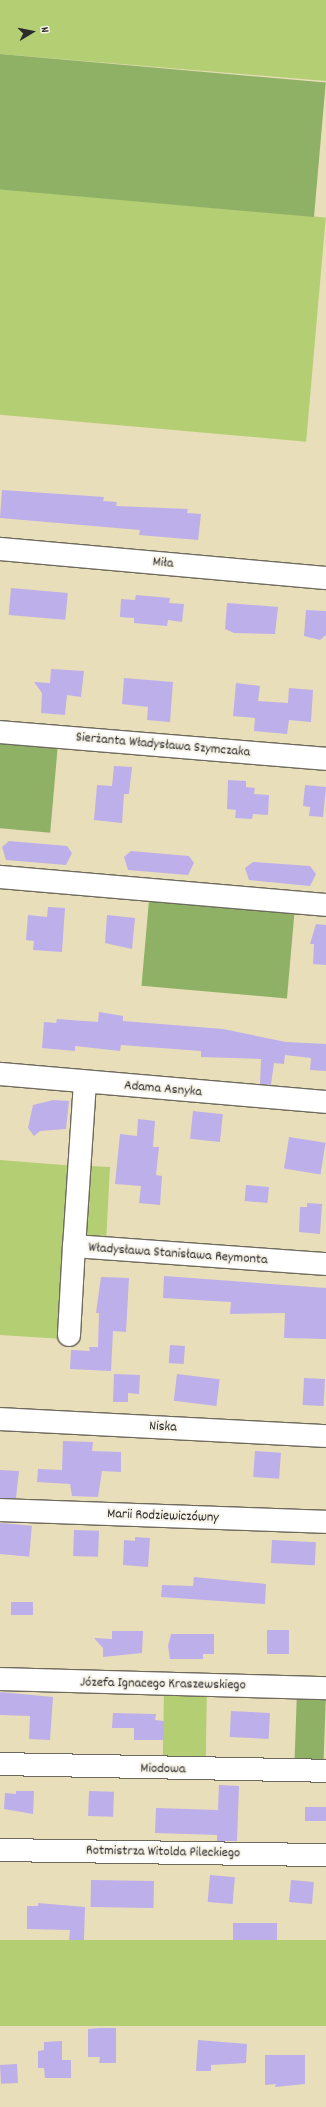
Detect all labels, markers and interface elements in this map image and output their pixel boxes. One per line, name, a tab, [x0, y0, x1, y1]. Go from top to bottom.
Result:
north arrow	[12, 12, 52, 52]
text: N	[35, 26, 52, 34]
street label: Miła	[152, 554, 174, 572]
street label: Sierżanta Władysława Szymczaka	[75, 729, 251, 761]
street label: Adama Asnyka	[123, 1077, 203, 1101]
street label: Władysława Stanisława Reymonta	[88, 1239, 268, 1269]
street label: Niska	[149, 1418, 177, 1436]
street label: Marii Rodziewiczówny	[107, 1506, 219, 1526]
street label: Józefa Ignacego Kraszewskiego	[80, 1674, 246, 1694]
street label: Miodowa	[140, 1760, 186, 1778]
street label: Rotmistrza Witolda Pileckiego	[86, 1842, 240, 1862]

